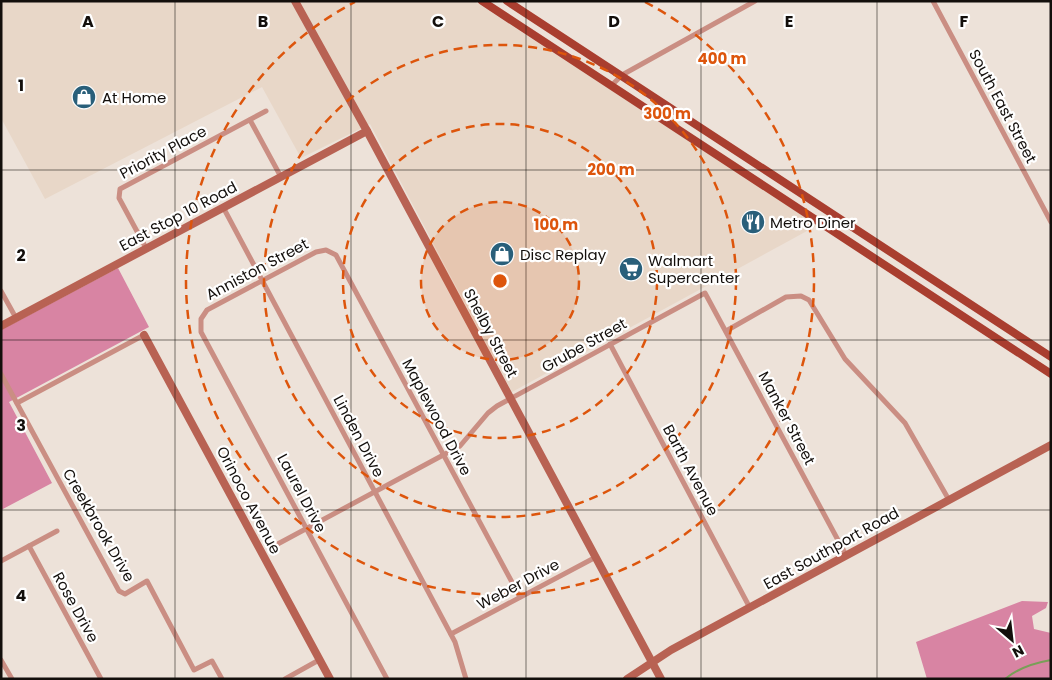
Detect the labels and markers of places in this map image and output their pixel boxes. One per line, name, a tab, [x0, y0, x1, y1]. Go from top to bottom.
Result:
shop icon: At Home	[71, 84, 97, 110]
place label: At Home	[102, 87, 166, 108]
restaurant icon: Metro Diner	[740, 209, 766, 235]
place label: Metro Diner	[770, 212, 856, 233]
shop icon: Disc Replay	[489, 241, 515, 267]
place label: Disc Replay	[520, 244, 607, 265]
place label: Walmart Supercenter	[648, 250, 740, 288]
supermarket icon: Walmart Supercenter	[618, 256, 644, 282]
centre of rings	[491, 272, 509, 290]

